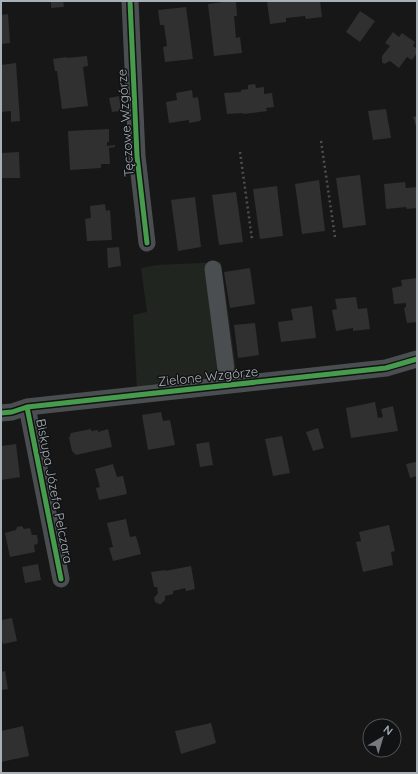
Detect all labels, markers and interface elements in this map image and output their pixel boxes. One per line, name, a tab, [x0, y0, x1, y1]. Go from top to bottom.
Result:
street label: Tęczowe Wzgórze	[113, 68, 137, 178]
street label: Zielone Wzgórze	[157, 363, 259, 389]
street label: Biskupa Józefa Pelczara	[33, 417, 77, 565]
north arrow	[362, 718, 402, 758]
text: N	[381, 722, 396, 738]

